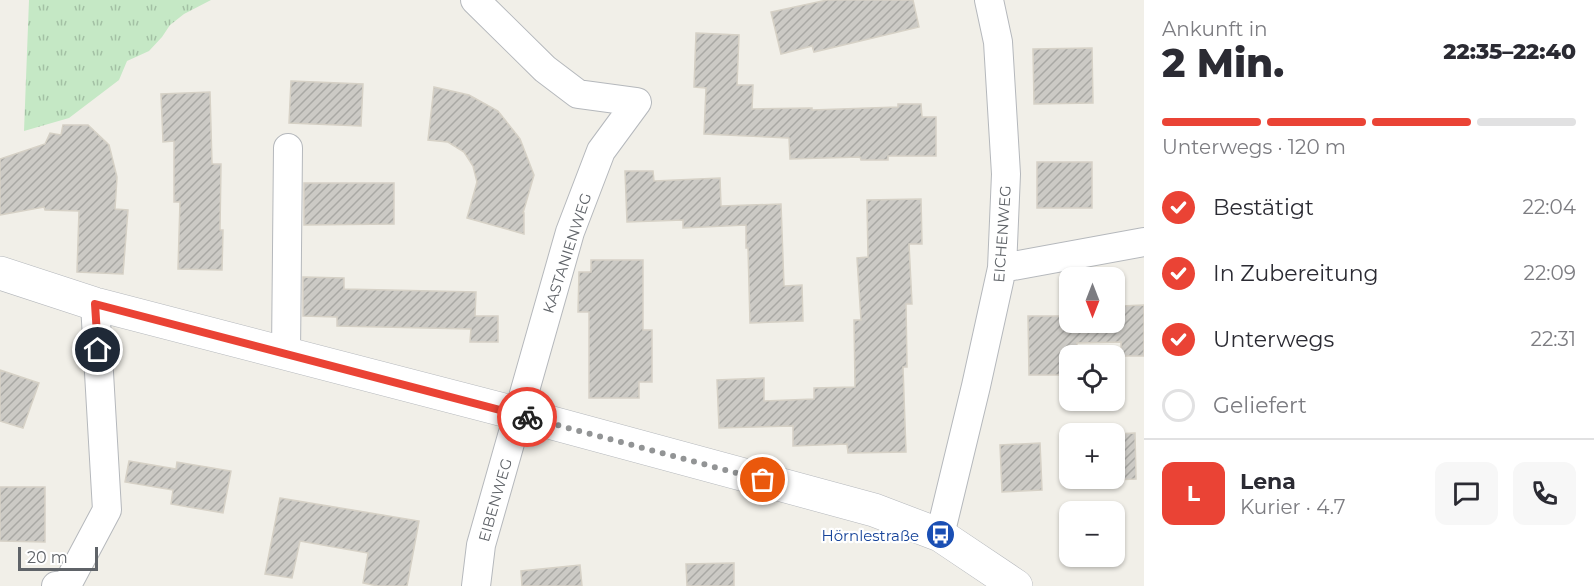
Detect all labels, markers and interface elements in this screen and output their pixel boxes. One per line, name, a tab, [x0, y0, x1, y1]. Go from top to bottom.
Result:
text: Ankunft in	[1162, 17, 1268, 41]
text: 22:35–22:40	[1443, 38, 1576, 65]
text: 2 Min.	[1162, 39, 1284, 87]
text: Unterwegs · 120 m	[1162, 135, 1346, 159]
street label: EICHENWEG	[989, 185, 1015, 283]
street label: KASTANIENWEG	[539, 190, 595, 316]
icon: check	[1162, 191, 1195, 224]
text: Bestätigt	[1213, 194, 1314, 221]
text: 22:04	[1523, 195, 1576, 219]
icon: check	[1162, 257, 1195, 290]
text: In Zubereitung	[1213, 260, 1379, 287]
text: 22:09	[1524, 261, 1576, 285]
north arrow	[1059, 267, 1125, 333]
map controls	[1059, 267, 1125, 567]
icon: check	[1162, 323, 1195, 356]
pin	[72, 324, 123, 375]
text: Unterwegs	[1213, 326, 1334, 353]
text: 22:31	[1531, 327, 1576, 351]
icon: home	[81, 333, 114, 366]
button: locate	[1059, 345, 1125, 411]
courier	[497, 387, 557, 447]
text: Geliefert	[1213, 392, 1307, 419]
icon: bike	[511, 401, 544, 434]
button: +	[1059, 423, 1125, 489]
pin	[737, 454, 788, 505]
street label: EIBENWEG	[474, 456, 516, 544]
button: chat	[1435, 462, 1498, 525]
button: phone	[1513, 462, 1576, 525]
icon: bag	[746, 463, 779, 496]
text: Lena	[1240, 468, 1296, 495]
text: L	[1187, 480, 1200, 507]
text: Kurier · 4.7	[1240, 495, 1346, 519]
button: −	[1059, 501, 1125, 567]
bus stop icon: Hörnlestraße	[924, 519, 956, 551]
place label: Hörnlestraße	[822, 526, 919, 545]
scale bar	[18, 544, 98, 572]
text: 20 m	[27, 548, 68, 567]

